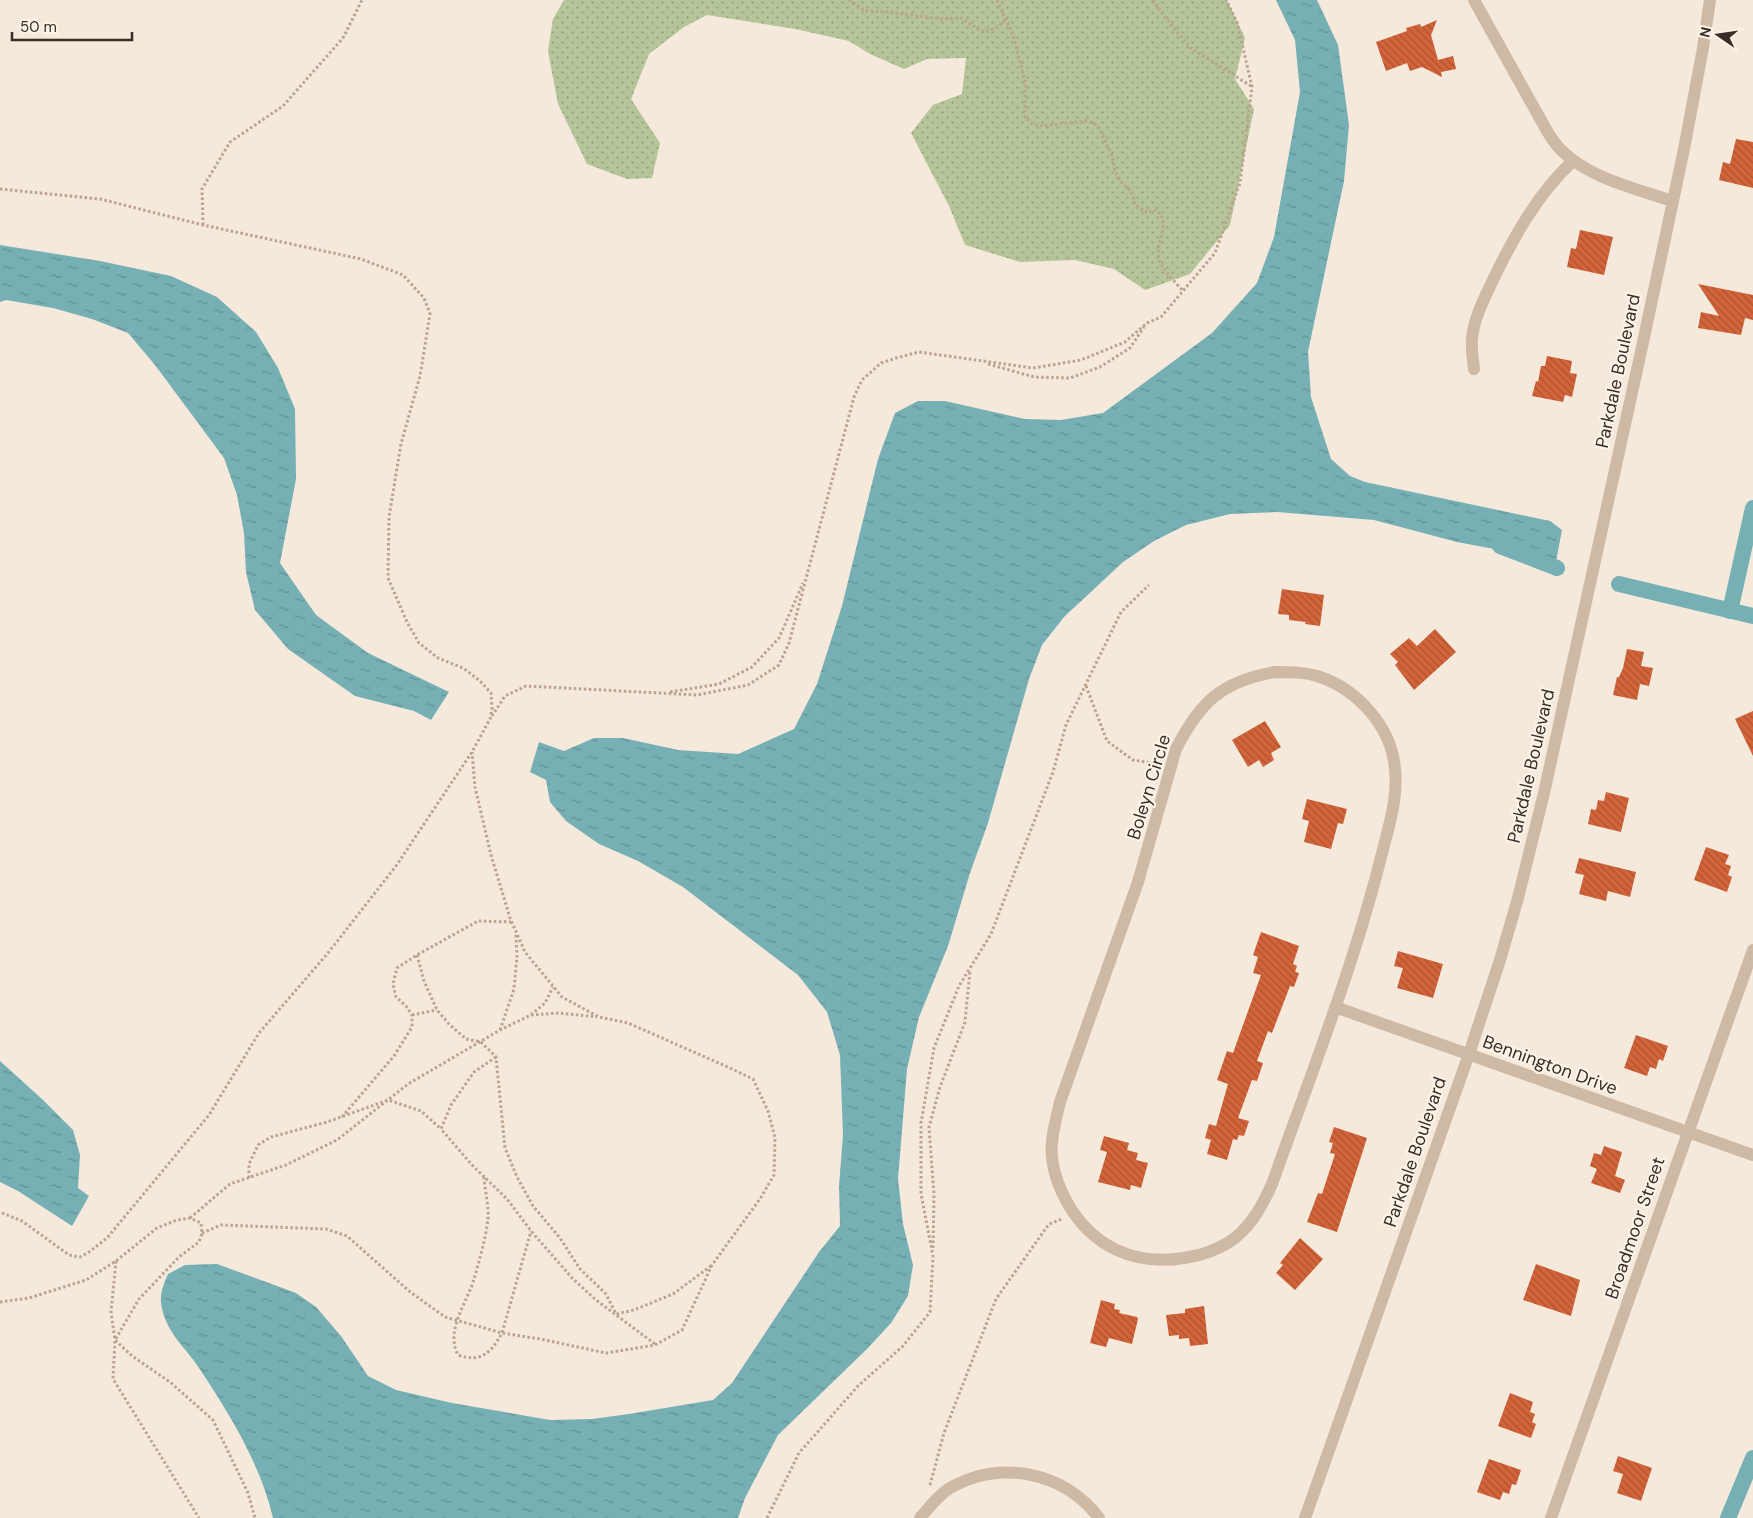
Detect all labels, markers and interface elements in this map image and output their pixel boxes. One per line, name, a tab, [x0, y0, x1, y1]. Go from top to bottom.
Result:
scale bar	[12, 10, 132, 42]
north arrow	[1693, 10, 1743, 60]
text: 50 m	[20, 17, 57, 37]
text: N	[1695, 25, 1715, 39]
street label: Parkdale Boulevard	[1590, 292, 1646, 450]
street label: Parkdale Boulevard	[1502, 687, 1560, 845]
street label: Boleyn Circle	[1122, 732, 1176, 842]
street label: Bennington Drive	[1479, 1029, 1621, 1101]
street label: Parkdale Boulevard	[1378, 1074, 1452, 1230]
street label: Broadmoor Street	[1599, 1154, 1671, 1302]

